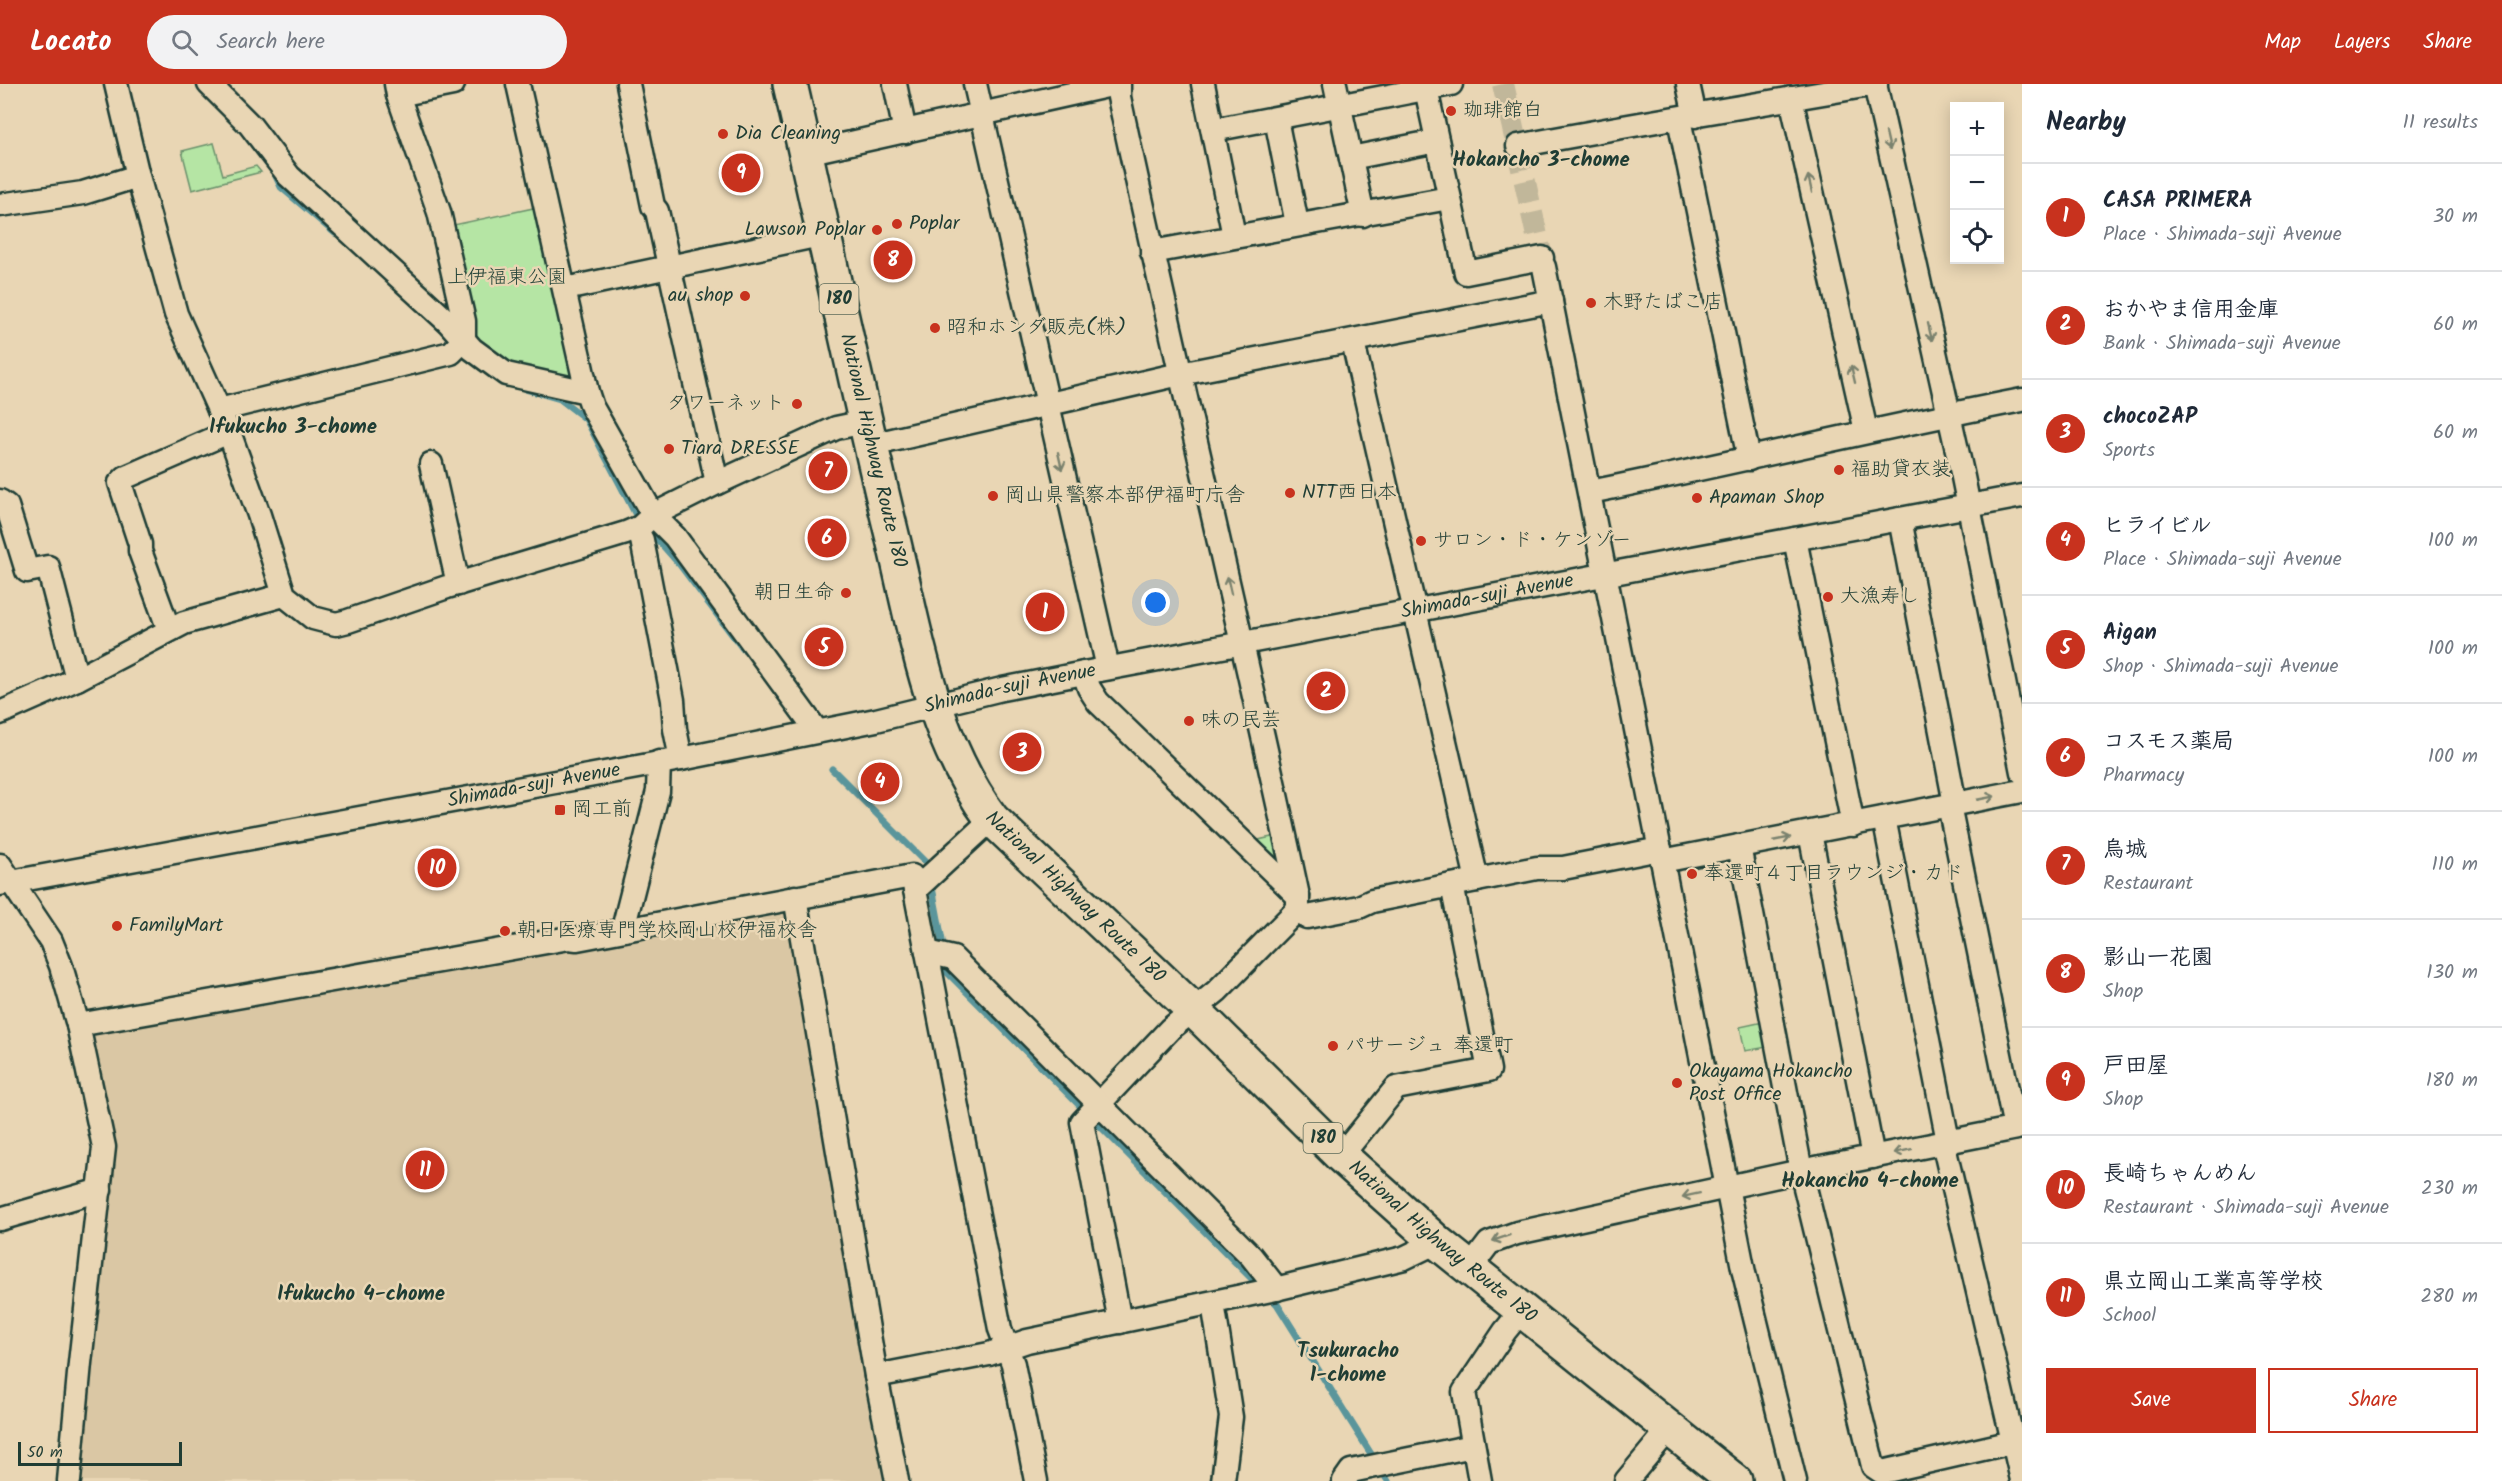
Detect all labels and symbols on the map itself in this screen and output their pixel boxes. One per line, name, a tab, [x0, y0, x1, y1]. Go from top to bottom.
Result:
place label: 珈琲館白	[1463, 95, 1543, 127]
marker: 珈琲館白	[1444, 104, 1458, 118]
place label: Dia Cleaning	[735, 118, 841, 150]
marker: Dia Cleaning	[716, 127, 730, 141]
one-way arrow	[1882, 132, 1894, 151]
district label: Hokancho 3-chome	[1452, 144, 1630, 177]
pin: 9	[722, 150, 760, 196]
one-way arrow	[1804, 174, 1816, 193]
place label: Poplar	[909, 208, 961, 240]
place label: Lawson Poplar	[745, 214, 866, 246]
marker: Poplar	[890, 217, 904, 231]
marker: Lawson Poplar	[870, 223, 884, 237]
pin: 8	[874, 238, 912, 282]
park label: 上伊福東公園	[447, 262, 567, 294]
place label: au shop	[668, 280, 733, 312]
road number: 180	[820, 284, 858, 314]
place label: 木野たばこ店	[1603, 287, 1723, 319]
marker: au shop	[738, 289, 752, 303]
marker: 木野たばこ店	[1584, 296, 1598, 310]
place label: 昭和ホンダ販売(株)	[947, 312, 1126, 344]
marker: 昭和ホンダ販売(株)	[928, 321, 942, 335]
one-way arrow	[1925, 321, 1936, 341]
street label: National Highway Route 180	[830, 331, 915, 571]
one-way arrow	[1847, 365, 1858, 384]
place label: タワーネット	[667, 388, 785, 420]
marker: タワーネット	[790, 397, 804, 411]
district label: Ifukucho 3-chome	[209, 411, 377, 444]
place label: Tiara DRESSE	[681, 433, 800, 465]
marker: Tiara DRESSE	[662, 442, 676, 456]
pin: 7	[808, 448, 848, 494]
one-way arrow	[1055, 451, 1067, 470]
place label: 福助貸衣装	[1851, 454, 1951, 486]
marker: 福助貸衣装	[1832, 463, 1846, 477]
place label: NTT西日本	[1302, 477, 1397, 509]
place label: 岡山県警察本部伊福町庁舎	[1005, 480, 1245, 512]
place label: Apaman Shop	[1709, 482, 1824, 514]
marker: NTT西日本	[1283, 486, 1297, 500]
marker: 岡山県警察本部伊福町庁舎	[986, 489, 1000, 503]
marker: Apaman Shop	[1690, 491, 1704, 505]
pin: 6	[808, 516, 846, 560]
place label: サロン・ド・ケンゾー	[1433, 525, 1631, 557]
marker: サロン・ド・ケンゾー	[1414, 534, 1428, 548]
street label: Shimada-suji Avenue	[1398, 565, 1576, 629]
one-way arrow	[1222, 576, 1234, 595]
place label: 朝日生命	[754, 577, 834, 609]
place label: 大漁寿し	[1840, 581, 1920, 613]
marker: 朝日生命	[839, 586, 853, 600]
your location	[1141, 588, 1170, 617]
pin: 1	[1026, 590, 1064, 634]
marker: 大漁寿し	[1821, 590, 1835, 604]
pin: 5	[804, 624, 844, 670]
street label: Shimada-suji Avenue	[921, 655, 1099, 724]
pin: 2	[1306, 668, 1346, 714]
place label: 味の民芸	[1201, 705, 1281, 737]
marker: 味の民芸	[1182, 714, 1196, 728]
pin: 3	[1002, 730, 1042, 774]
street label: Shimada-suji Avenue	[445, 754, 623, 817]
pin: 4	[860, 760, 900, 804]
one-way arrow	[1975, 792, 1995, 803]
place label: 岡工前	[572, 794, 632, 826]
marker: 岡工前	[553, 803, 567, 817]
street label: National Highway Route 180	[977, 803, 1173, 992]
one-way arrow	[1772, 833, 1791, 844]
pin: 10	[418, 846, 456, 890]
place label: 奉還町４丁目ラウンジ・カド	[1704, 858, 1964, 890]
marker: 奉還町４丁目ラウンジ・カド	[1685, 867, 1699, 881]
place label: FamilyMart	[129, 910, 224, 942]
place label: 朝日医療専門学校岡山校伊福校舎	[517, 915, 817, 947]
marker: FamilyMart	[110, 919, 124, 933]
marker: 朝日医療専門学校岡山校伊福校舎	[498, 924, 512, 938]
place label: パサージュ 奉還町	[1345, 1030, 1513, 1062]
marker: パサージュ 奉還町	[1326, 1039, 1340, 1053]
place label: Okayama Hokancho Post Office	[1689, 1056, 1853, 1111]
marker: Okayama Hokancho Post Office	[1670, 1076, 1684, 1090]
road number: 180	[1304, 1123, 1342, 1153]
one-way arrow	[1894, 1146, 1913, 1157]
pin: 11	[406, 1148, 444, 1192]
street label: National Highway Route 180	[1340, 1153, 1544, 1332]
district label: Hokancho 4-chome	[1781, 1165, 1959, 1198]
one-way arrow	[1682, 1189, 1701, 1201]
one-way arrow	[1493, 1234, 1511, 1245]
district label: Ifukucho 4-chome	[277, 1278, 445, 1311]
district label: Tsukuracho 1-chome	[1297, 1335, 1399, 1392]
scale bar	[18, 1439, 182, 1466]

